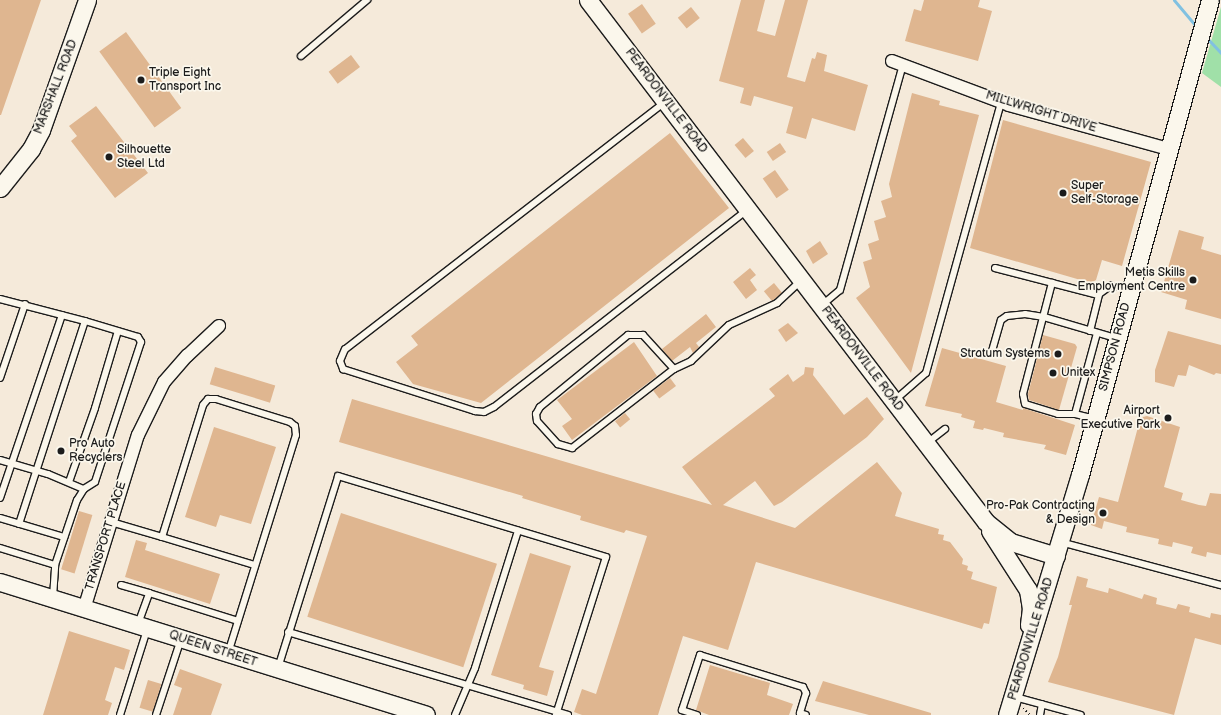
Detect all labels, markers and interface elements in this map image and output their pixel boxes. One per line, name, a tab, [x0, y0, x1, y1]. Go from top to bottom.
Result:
street label: MARSHALL ROAD	[31, 38, 81, 136]
street label: PEARDONVILLE ROAD	[622, 46, 710, 156]
place label: Triple Eight Transport Inc	[149, 66, 221, 94]
marker: Triple Eight Transport Inc	[136, 75, 146, 85]
street label: MILLWRIGHT DRIVE	[984, 88, 1098, 136]
place label: Silhouette Steel Ltd	[117, 143, 171, 171]
marker: Silhouette Steel Ltd	[104, 152, 114, 162]
place label: Super Self-Storage	[1071, 179, 1138, 207]
marker: Super Self-Storage	[1058, 188, 1068, 198]
place label: Metis Skills Employment Centre	[1077, 266, 1185, 294]
marker: Metis Skills Employment Centre	[1188, 275, 1198, 285]
street label: SIMPSON ROAD	[1096, 301, 1134, 393]
street label: PEARDONVILLE ROAD	[818, 304, 906, 414]
place label: Stratum Systems	[960, 347, 1050, 361]
marker: Stratum Systems	[1053, 349, 1063, 359]
place label: Unitex	[1061, 366, 1095, 380]
marker: Unitex	[1048, 368, 1058, 378]
place label: Airport Executive Park	[1081, 404, 1160, 432]
marker: Airport Executive Park	[1163, 413, 1173, 423]
place label: Pro Auto Recyclers	[69, 437, 122, 465]
marker: Pro Auto Recyclers	[56, 446, 66, 456]
street label: TRANSPORT PLACE	[83, 480, 129, 592]
place label: Pro-Pak Contracting & Design	[986, 499, 1095, 527]
marker: Pro-Pak Contracting & Design	[1098, 508, 1108, 518]
street label: PEARDONVILLE ROAD	[1005, 576, 1057, 702]
street label: QUEEN STREET	[167, 628, 259, 670]

